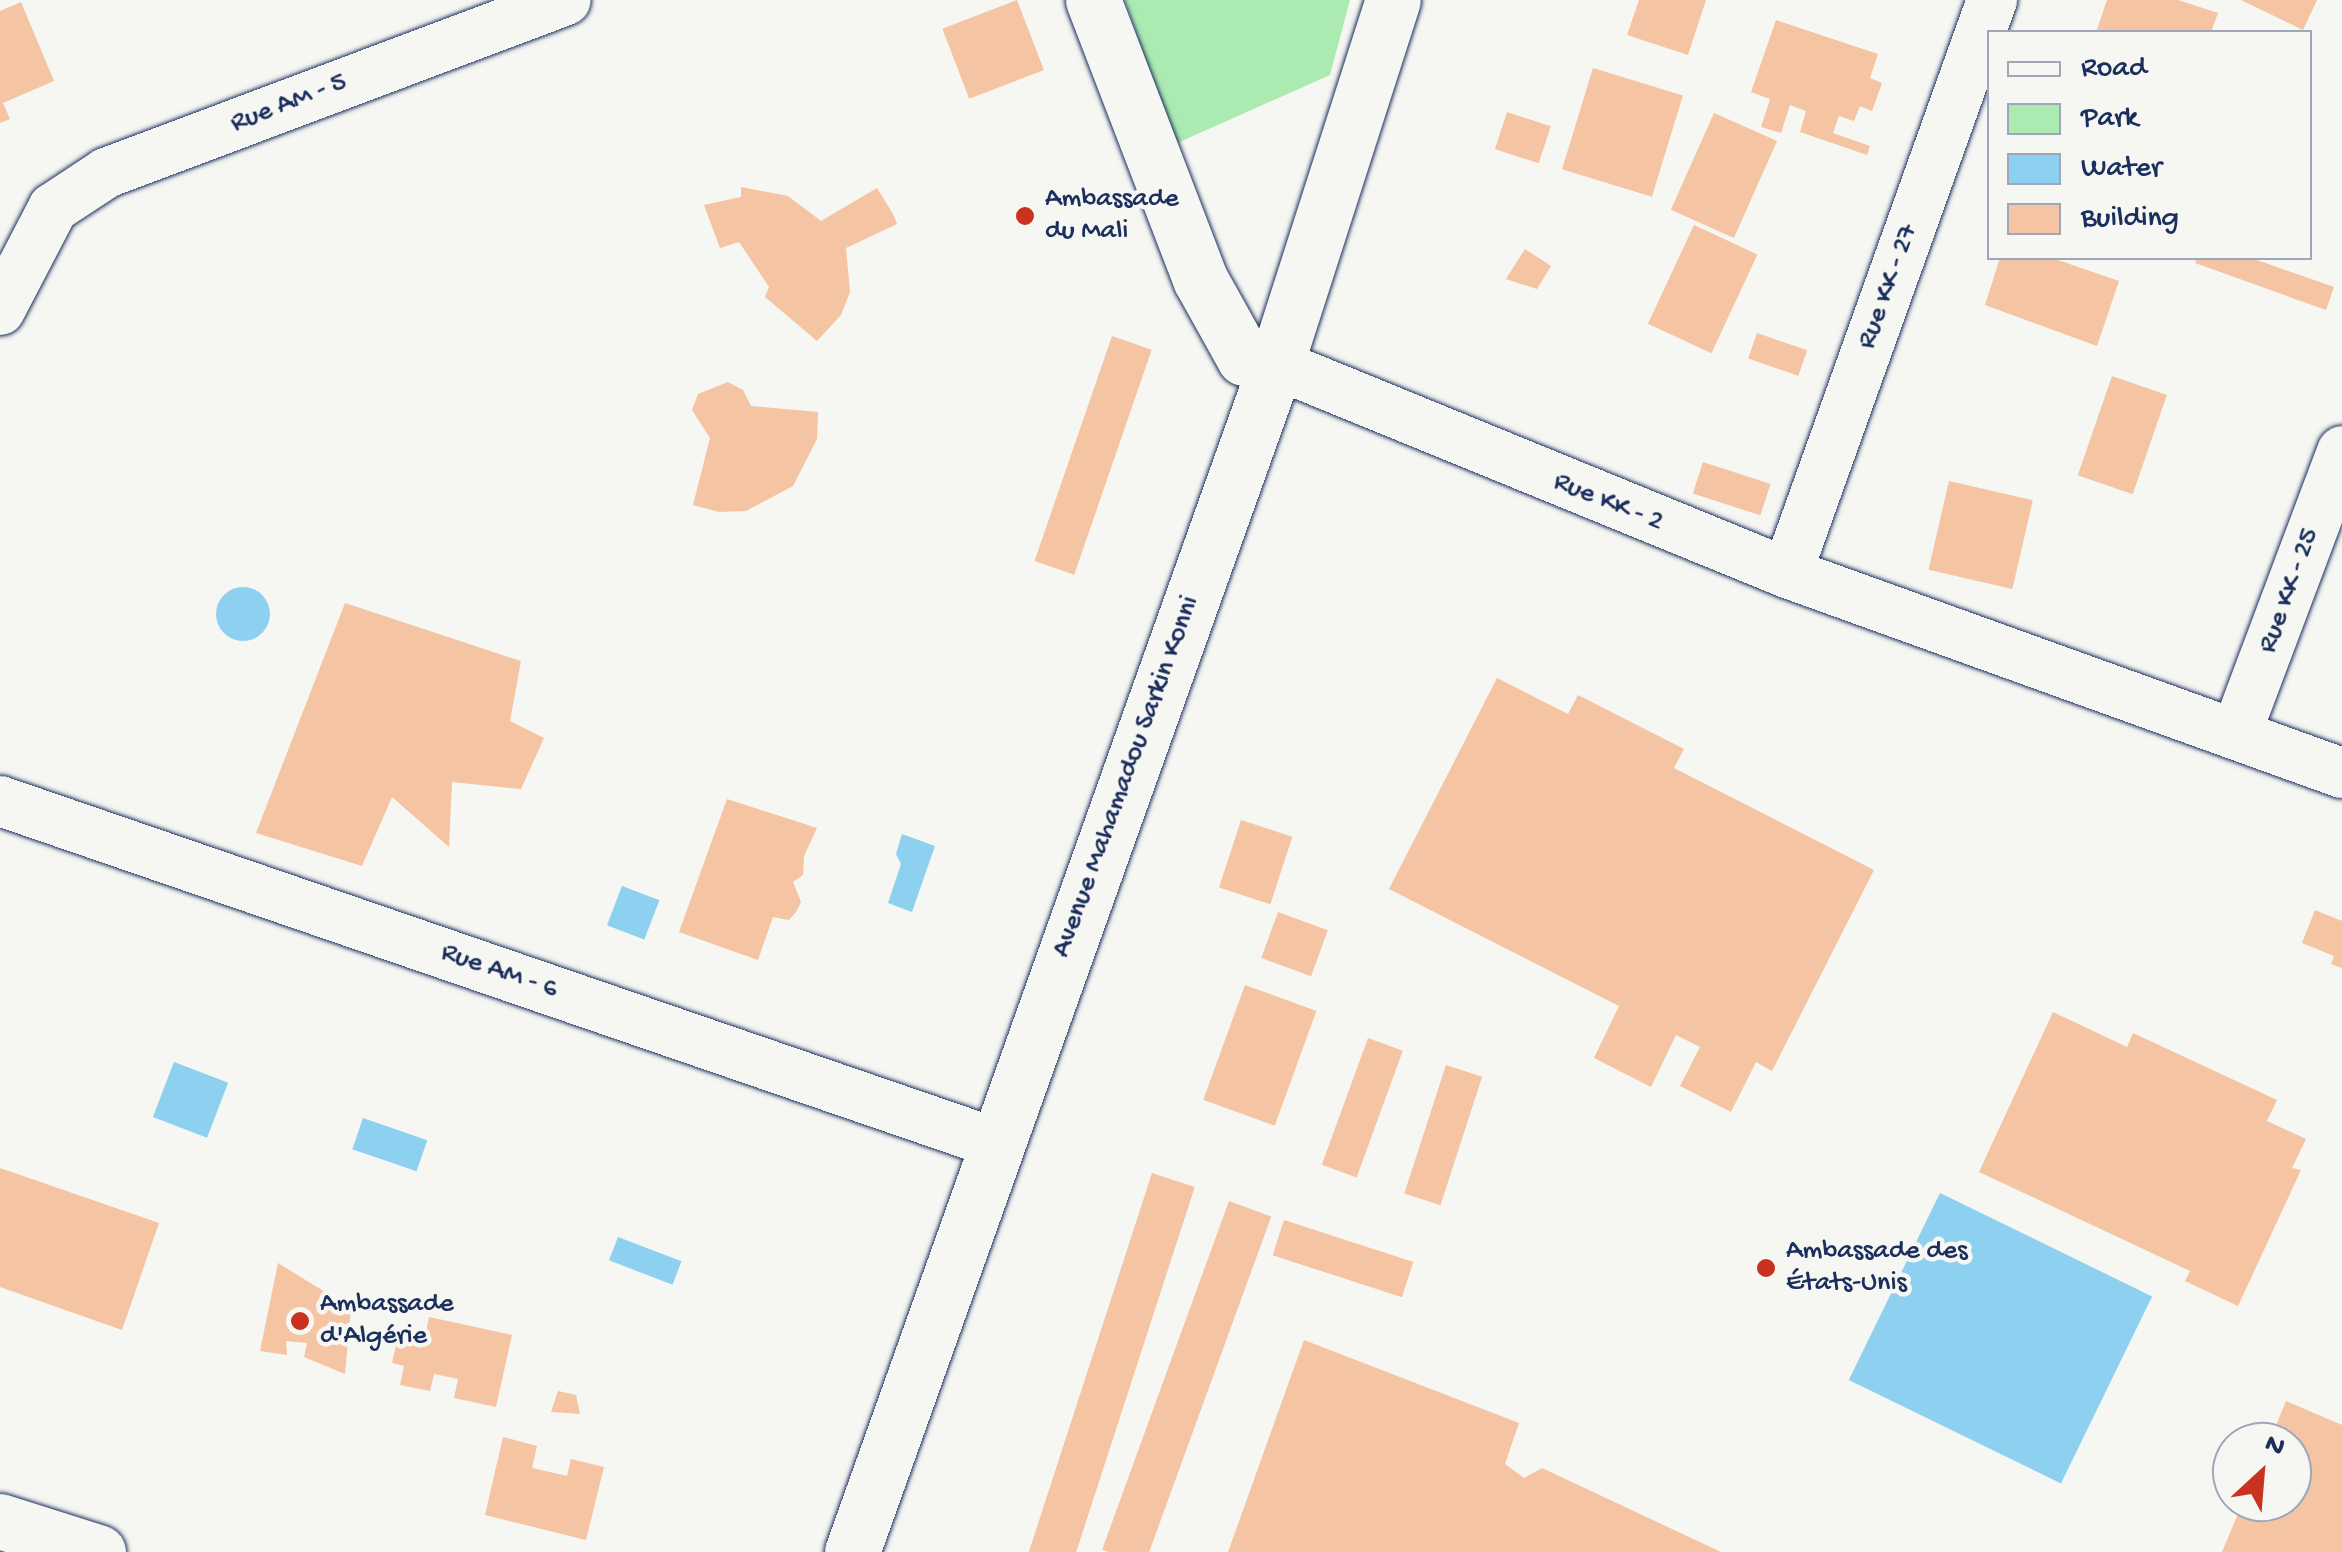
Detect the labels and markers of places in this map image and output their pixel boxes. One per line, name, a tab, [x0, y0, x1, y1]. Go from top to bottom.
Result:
place label: Ambassade du Mali	[1045, 183, 1179, 249]
marker: Ambassade du Mali	[1014, 205, 1036, 227]
place label: Ambassade des États-Unis	[1786, 1235, 1968, 1301]
marker: Ambassade des États-Unis	[1755, 1257, 1777, 1279]
place label: Ambassade d'Algérie	[320, 1288, 454, 1354]
marker: Ambassade d'Algérie	[289, 1310, 311, 1332]

